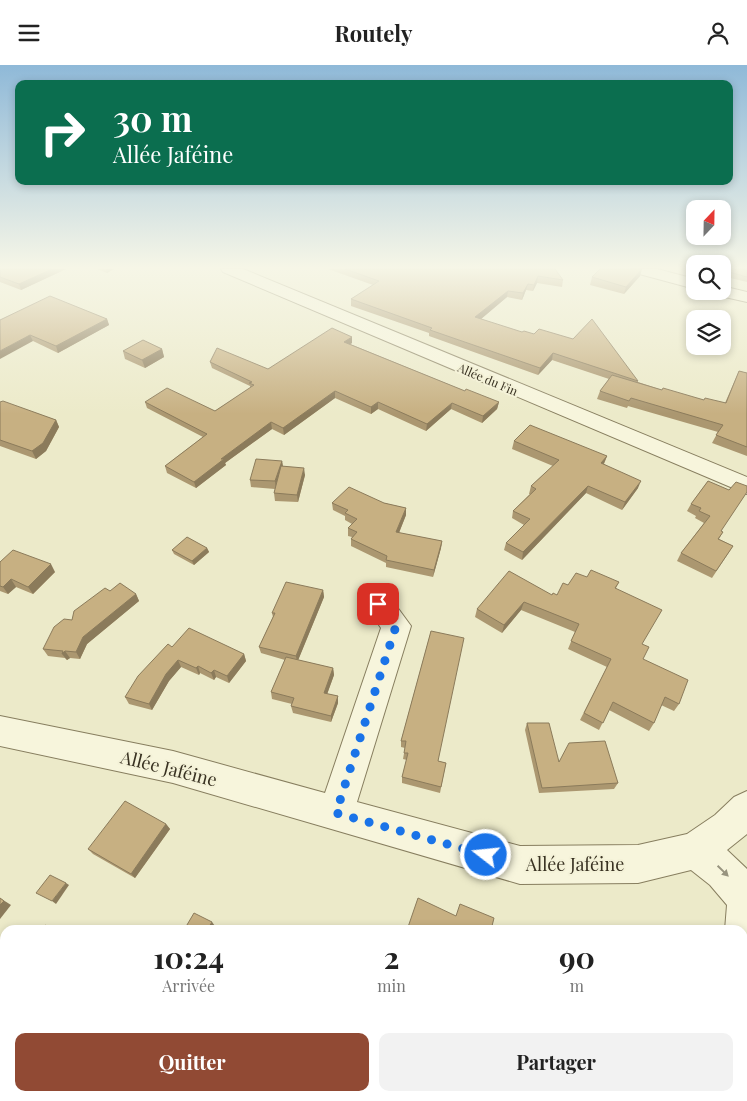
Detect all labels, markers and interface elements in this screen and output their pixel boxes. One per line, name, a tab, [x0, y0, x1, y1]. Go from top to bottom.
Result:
text: Routely	[335, 18, 413, 48]
icon: menu	[15, 19, 43, 47]
icon: person	[704, 19, 732, 47]
text: 30 m	[113, 94, 193, 141]
icon: right	[30, 100, 95, 165]
text: Allée Jaféine	[113, 139, 233, 169]
north arrow	[686, 200, 731, 245]
map controls	[686, 200, 731, 355]
button: search	[686, 255, 731, 300]
button: layers	[686, 310, 731, 355]
street label: Allée du Fin	[455, 359, 521, 399]
pin	[357, 583, 399, 625]
icon: arrive	[364, 590, 392, 618]
street label: Allée Jaféine	[117, 744, 220, 792]
position arrow	[459, 828, 511, 880]
street label: Allée Jaféine	[525, 852, 624, 876]
one-way arrow	[717, 865, 729, 877]
text: 10:24	[153, 937, 224, 977]
text: 2	[384, 937, 399, 977]
text: 90	[559, 937, 595, 977]
text: Arrivée	[162, 975, 215, 996]
text: min	[377, 975, 406, 996]
text: m	[570, 975, 584, 996]
button: Quitter	[15, 1033, 369, 1091]
button: Partager	[379, 1033, 733, 1091]

